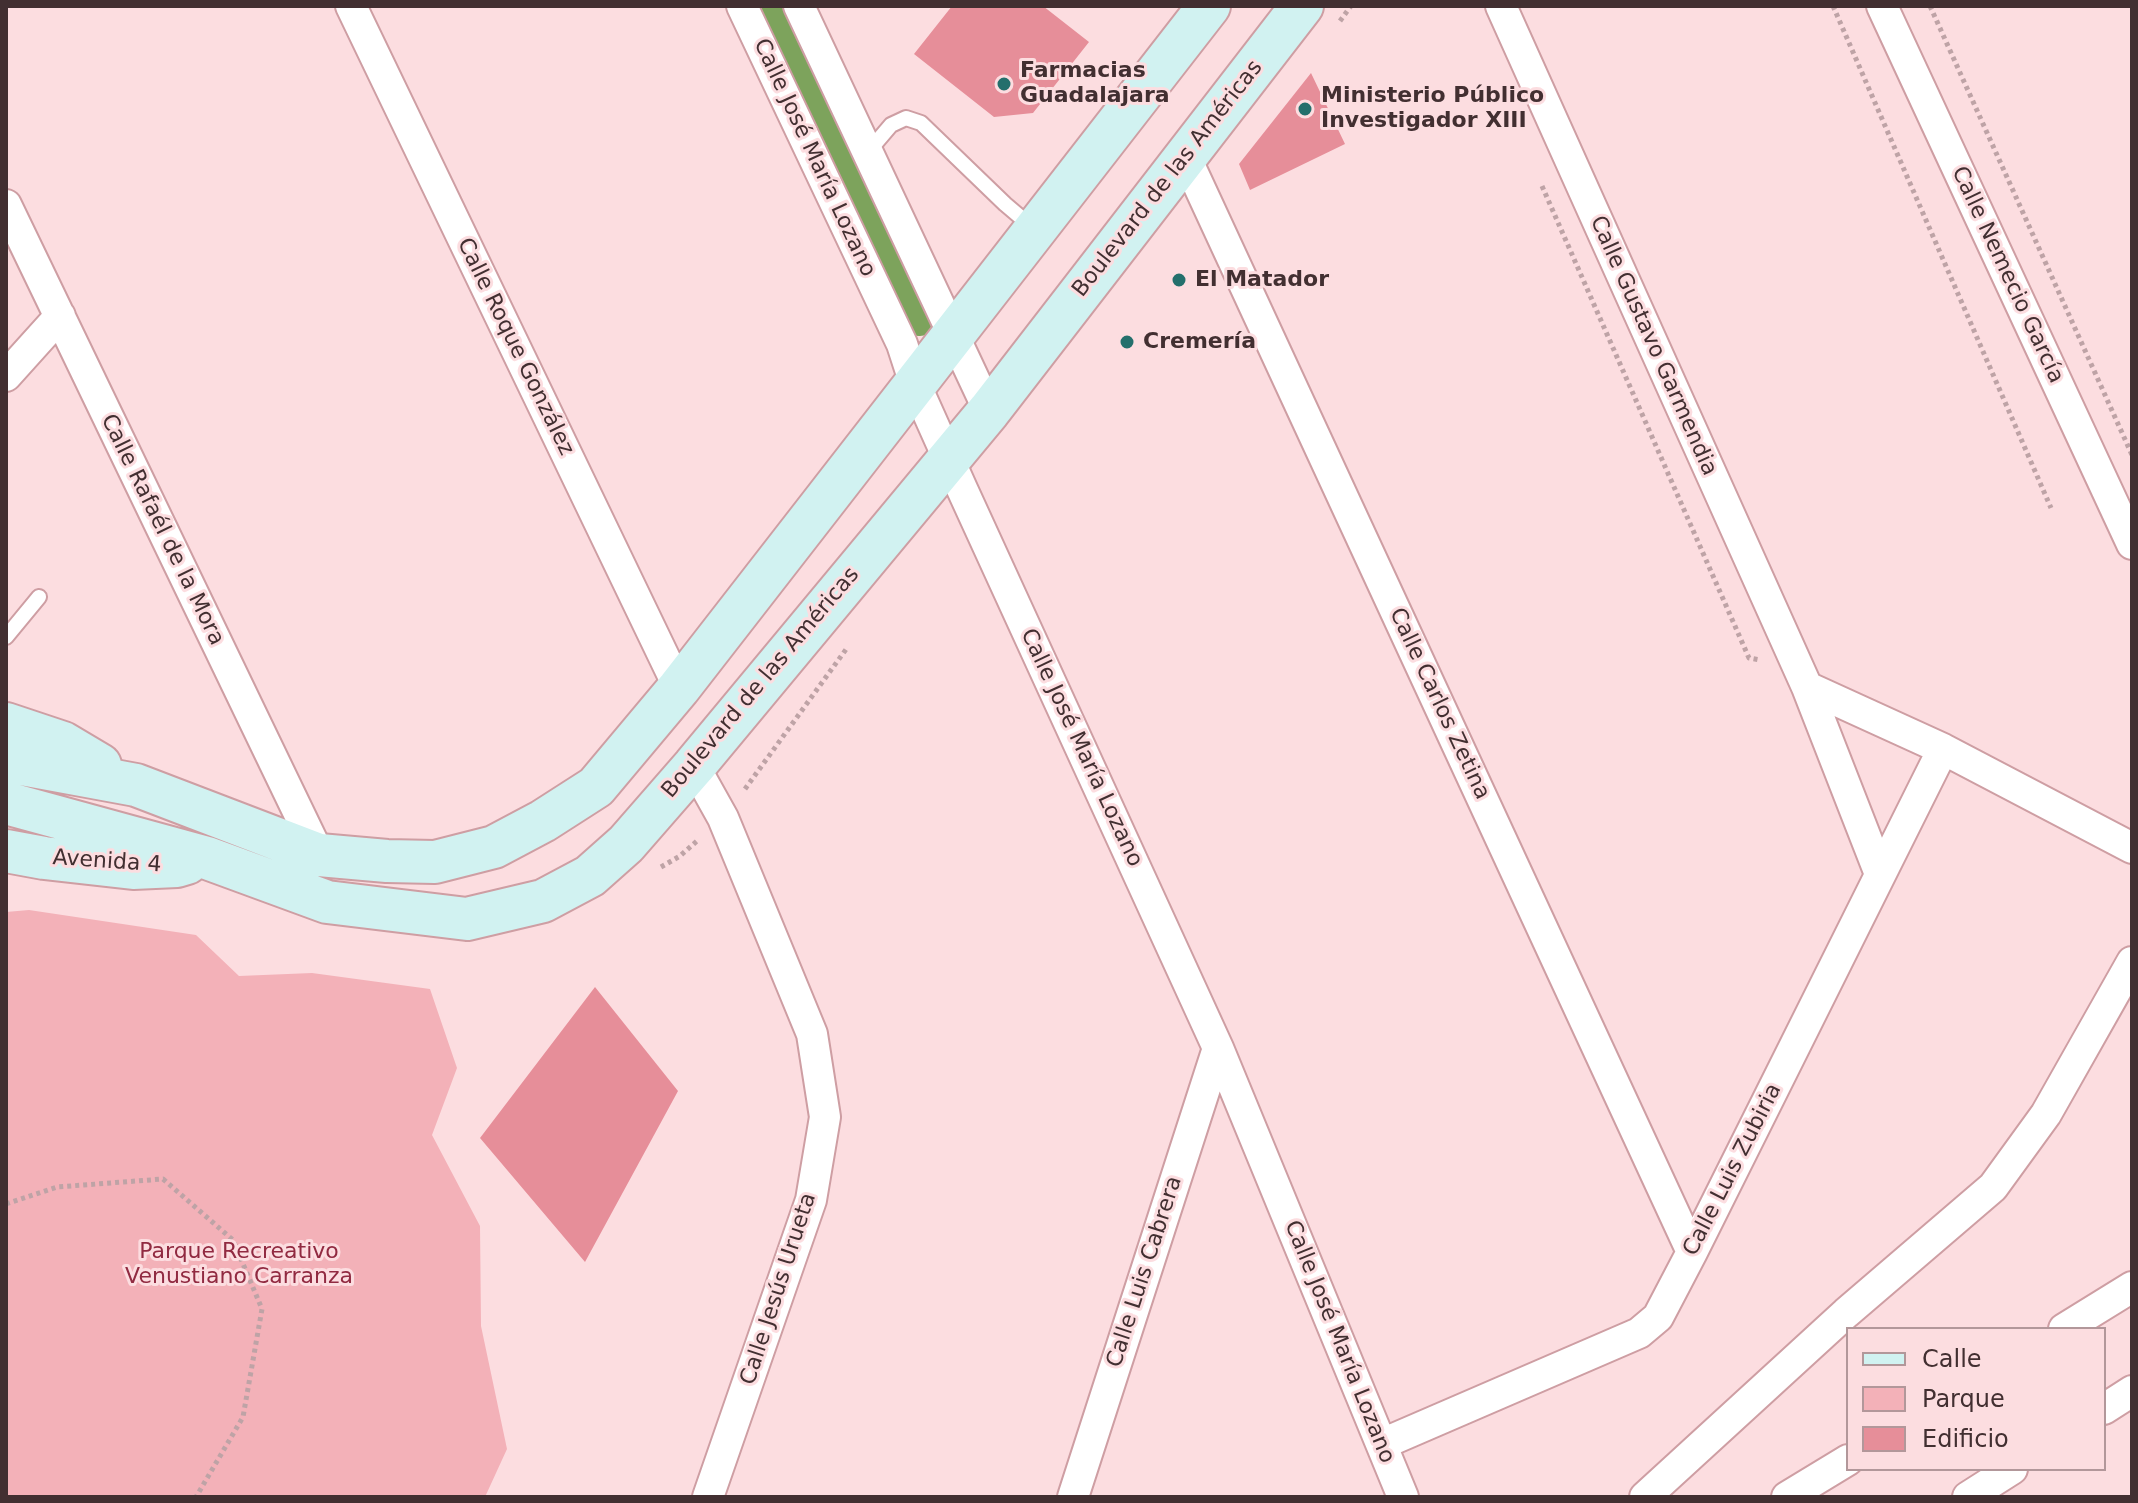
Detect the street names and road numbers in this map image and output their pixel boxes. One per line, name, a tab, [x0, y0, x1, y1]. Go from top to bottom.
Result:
street label: Calle José María Lozano	[747, 35, 881, 281]
street label: Boulevard de las Américas	[1067, 55, 1269, 303]
street label: Calle Nemecio García	[1945, 162, 2069, 388]
street label: Calle Gustavo Garmendia	[1584, 212, 1722, 480]
street label: Calle Roque González	[451, 234, 579, 460]
street label: Calle Rafaél de la Mora	[95, 410, 229, 650]
street label: Boulevard de las Américas	[657, 562, 865, 804]
street label: Calle Carlos Zetina	[1383, 604, 1495, 804]
street label: Calle José María Lozano	[1014, 625, 1148, 871]
street label: Avenida 4	[52, 845, 162, 879]
street label: Calle Luis Zubiria	[1678, 1079, 1788, 1261]
street label: Calle Luis Cabrera	[1102, 1173, 1188, 1371]
street label: Calle Jesús Urueta	[736, 1190, 822, 1388]
street label: Calle José María Lozano	[1278, 1217, 1400, 1467]

